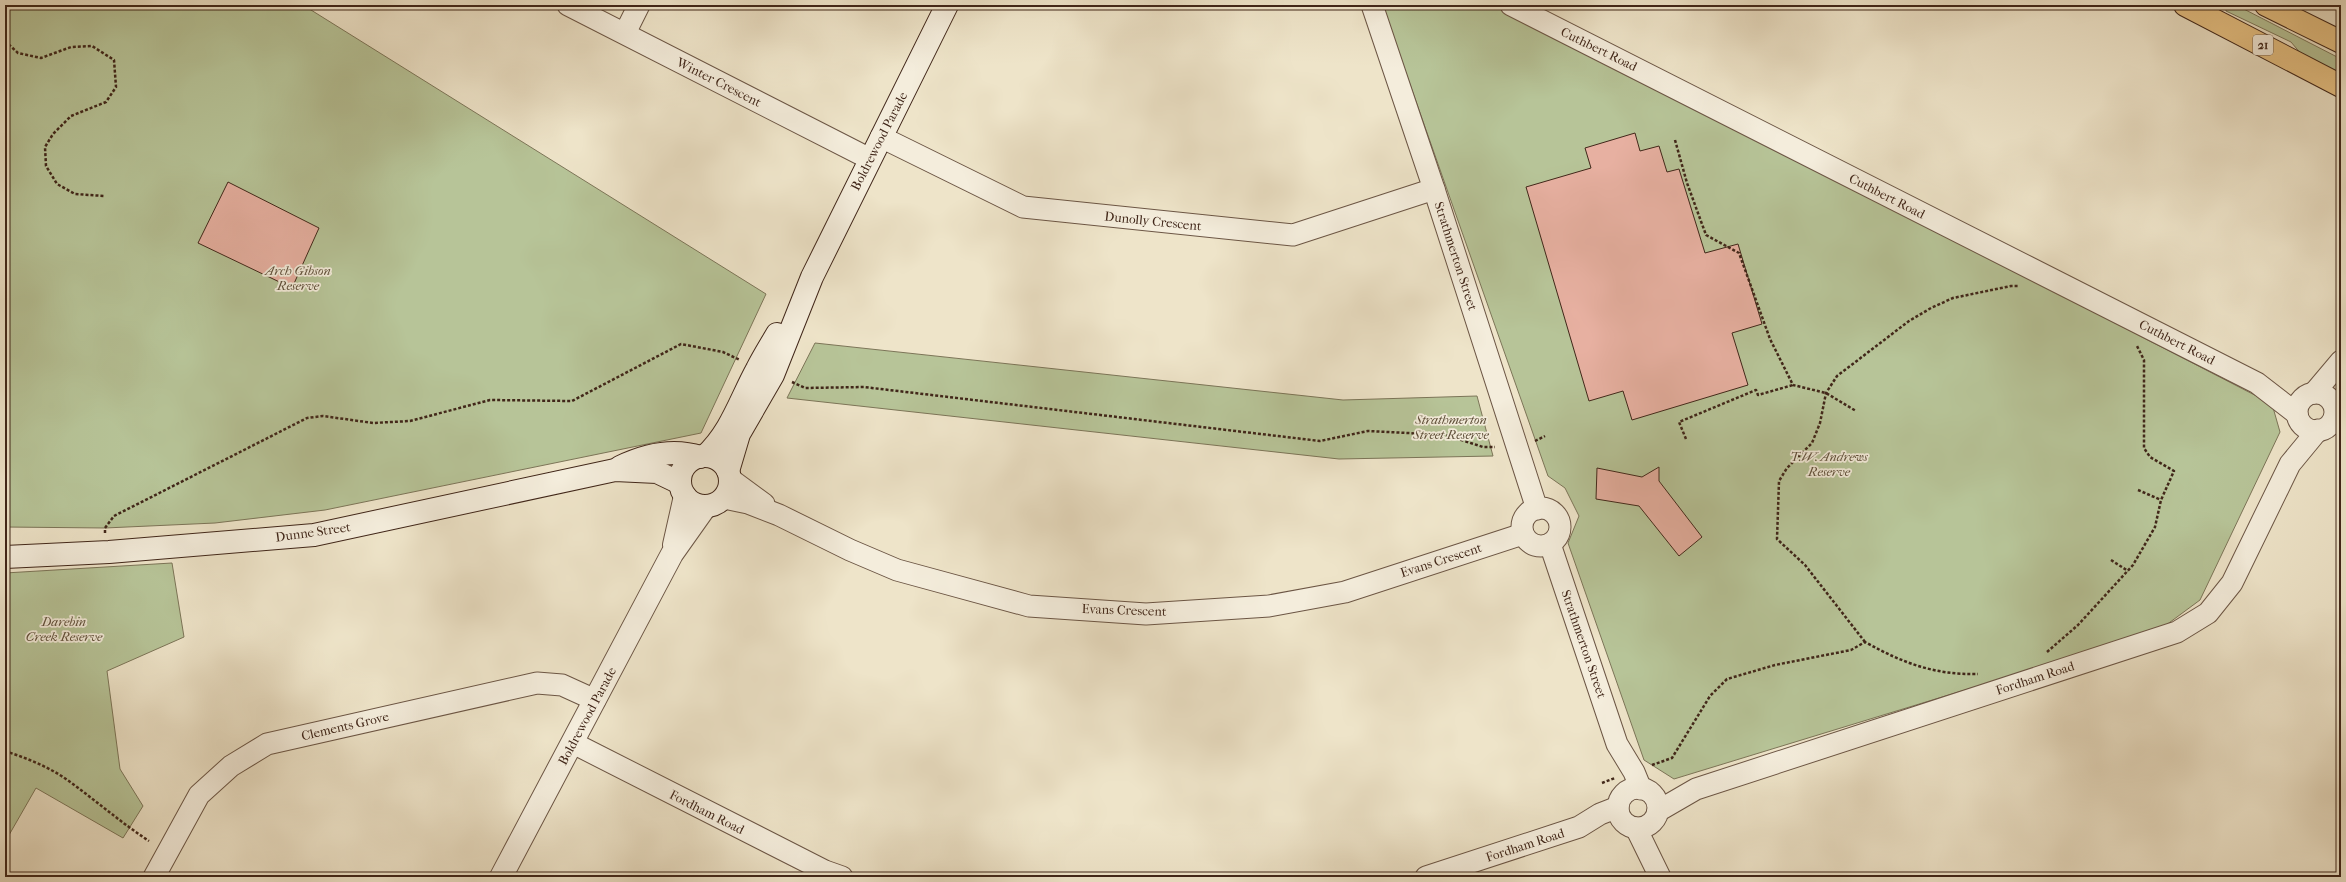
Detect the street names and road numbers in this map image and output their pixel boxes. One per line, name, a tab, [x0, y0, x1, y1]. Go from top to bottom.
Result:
street label: Cuthbert Road	[1558, 24, 1640, 74]
road number: 21	[2253, 35, 2273, 55]
street label: Winter Crescent	[673, 54, 764, 110]
street label: Boldrewood Parade	[848, 89, 911, 193]
street label: Cuthbert Road	[1847, 170, 1928, 222]
street label: Strathmerton Street	[1431, 200, 1481, 313]
street label: Dunolly Crescent	[1104, 208, 1203, 234]
street label: Cuthbert Road	[2137, 316, 2218, 368]
street label: Dunne Street	[274, 519, 352, 545]
street label: Evans Crescent	[1398, 540, 1484, 580]
street label: Strathmerton Street	[1558, 588, 1610, 700]
street label: Evans Crescent	[1081, 601, 1167, 619]
street label: Fordham Road	[1994, 658, 2077, 698]
street label: Boldrewood Parade	[555, 664, 619, 767]
street label: Clements Grove	[300, 709, 391, 743]
street label: Fordham Road	[667, 787, 748, 838]
street label: Fordham Road	[1484, 825, 1567, 865]

